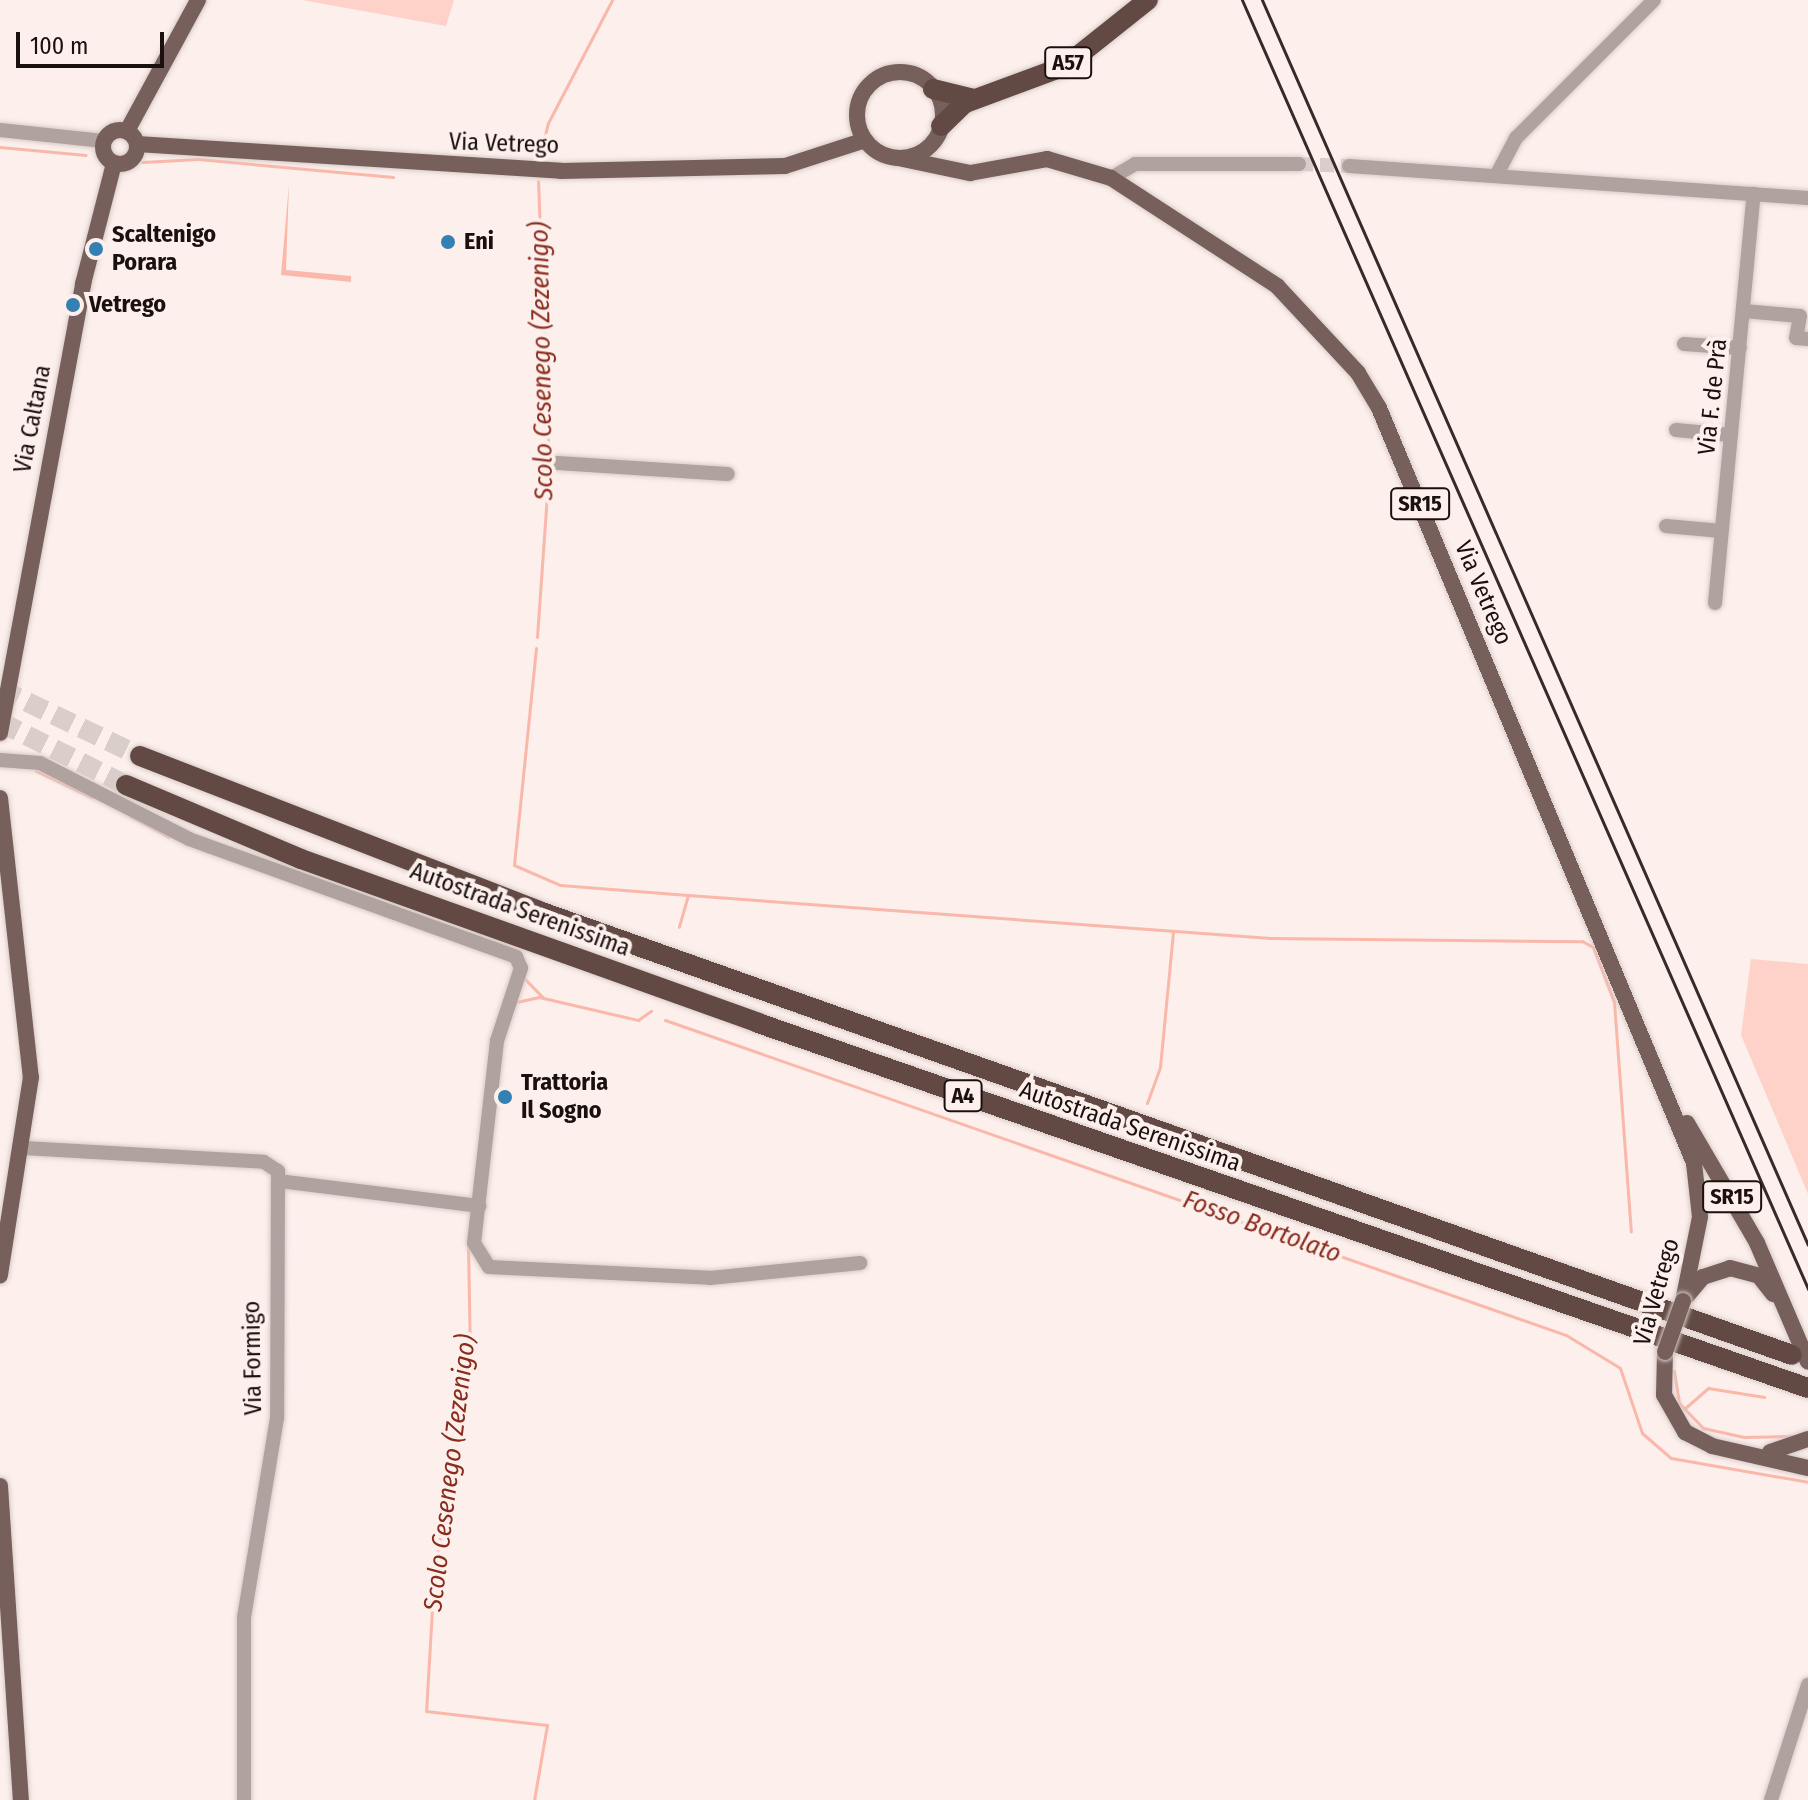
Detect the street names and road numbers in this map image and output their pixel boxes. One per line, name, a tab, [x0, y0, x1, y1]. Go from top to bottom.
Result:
road number: A57	[1044, 45, 1092, 81]
street label: Via Vetrego	[448, 128, 560, 160]
street label: Via F. de Prà	[1693, 337, 1733, 457]
street label: Via Caltana	[8, 363, 58, 475]
road number: SR15	[1390, 486, 1450, 522]
street label: Via Vetrego	[1448, 537, 1518, 649]
street label: Autostrada Serenissima	[406, 857, 634, 963]
street label: Autostrada Serenissima	[1016, 1076, 1244, 1178]
road number: A4	[943, 1078, 983, 1114]
road number: SR15	[1702, 1179, 1762, 1215]
street label: Via Vetrego	[1628, 1235, 1686, 1349]
street label: Via Formigo	[238, 1301, 268, 1415]

